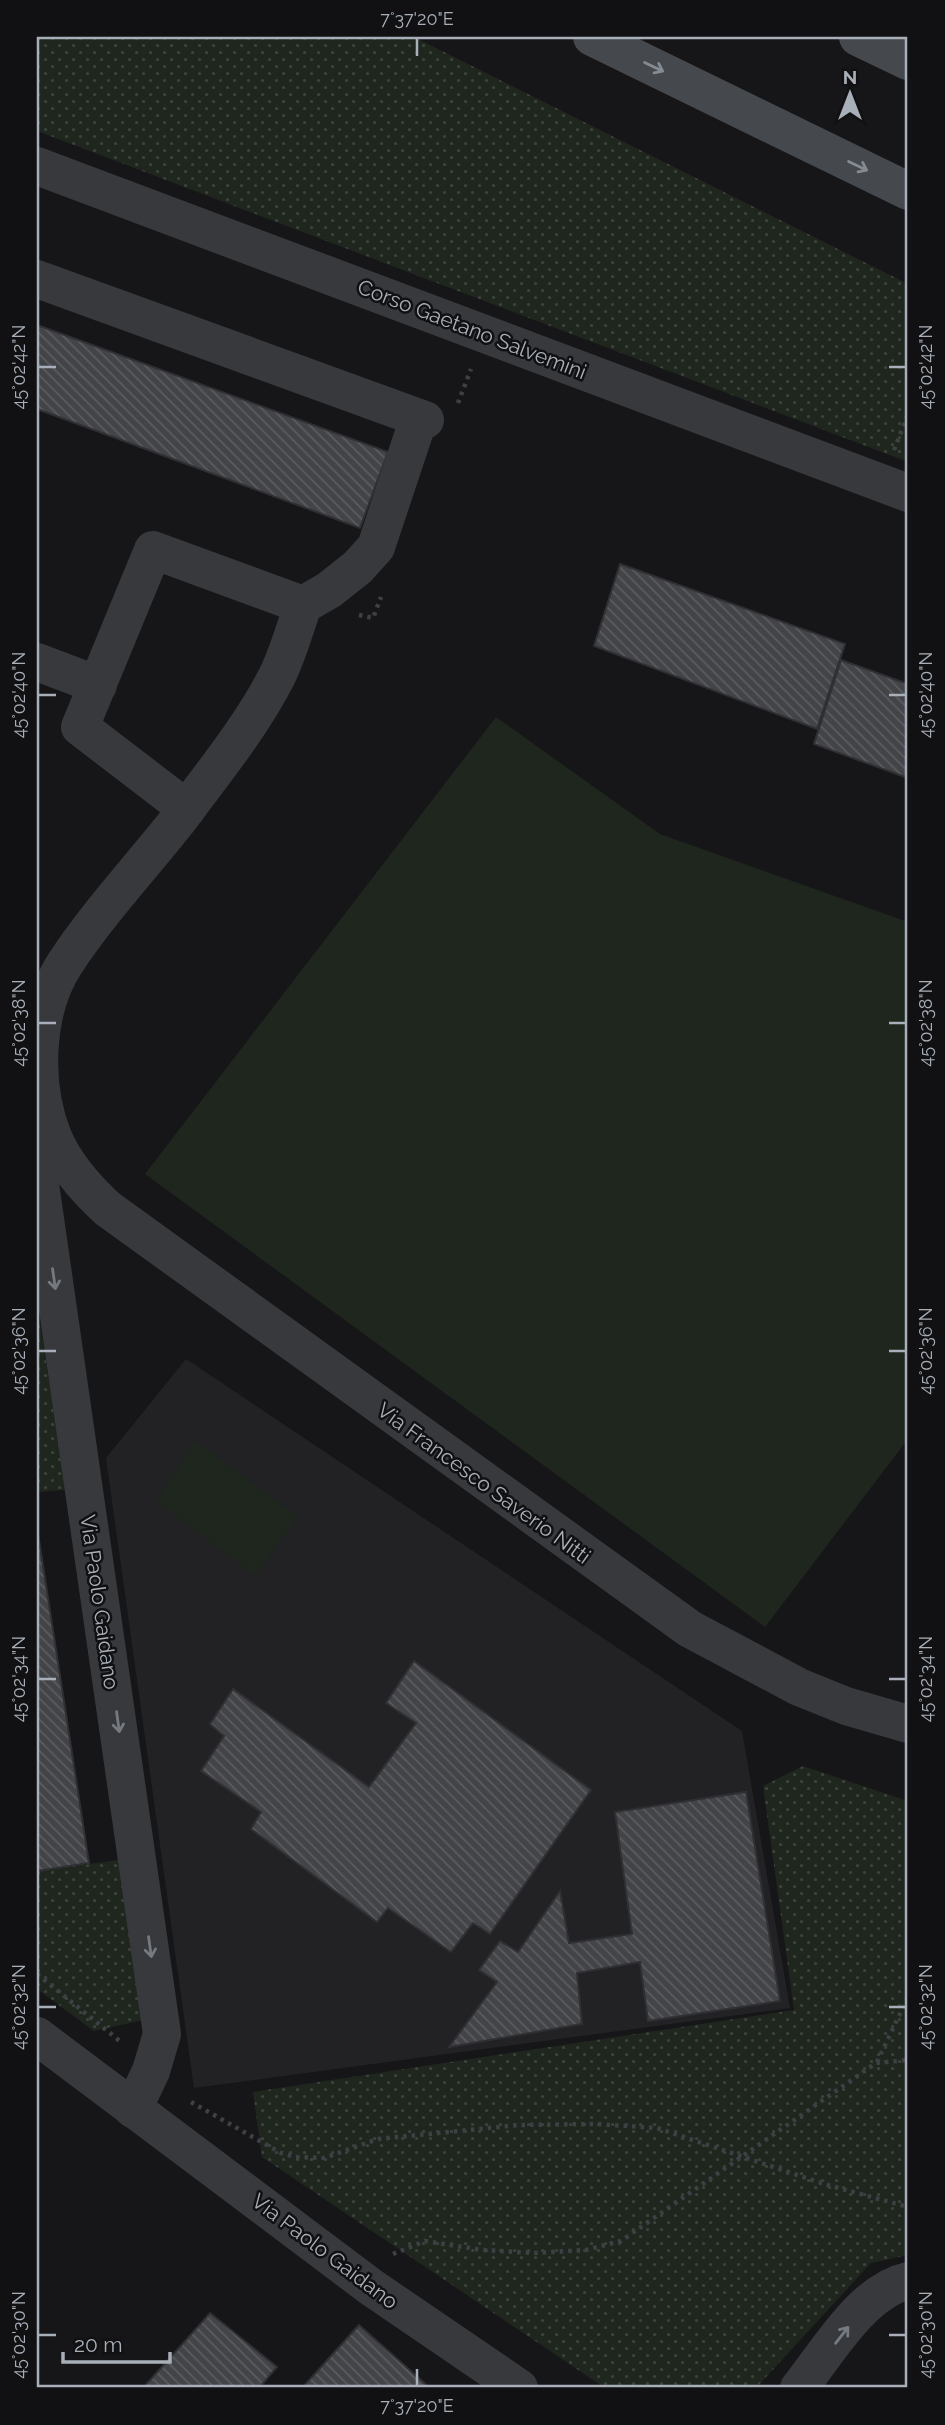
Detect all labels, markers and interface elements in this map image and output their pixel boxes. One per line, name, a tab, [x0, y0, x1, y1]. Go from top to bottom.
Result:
text: 7°37'20"E	[380, 8, 454, 29]
one-way arrow	[643, 60, 664, 74]
north arrow	[816, 60, 886, 130]
text: N	[843, 66, 857, 88]
one-way arrow	[847, 160, 868, 174]
street label: Corso Gaetano Salvemini	[354, 274, 590, 384]
text: 45°02'42"N	[8, 324, 29, 410]
text: 45°02'42"N	[915, 324, 936, 410]
text: 45°02'40"N	[8, 652, 29, 738]
text: 45°02'40"N	[915, 652, 936, 738]
text: 45°02'38"N	[8, 979, 29, 1067]
text: 45°02'38"N	[915, 979, 936, 1067]
one-way arrow	[48, 1267, 61, 1290]
text: 45°02'36"N	[8, 1307, 29, 1395]
text: 45°02'36"N	[915, 1307, 936, 1395]
street label: Via Francesco Saverio Nitti	[372, 1397, 596, 1569]
street label: Via Paolo Gaidano	[75, 1513, 125, 1691]
text: 45°02'34"N	[8, 1636, 29, 1722]
text: 45°02'34"N	[915, 1636, 936, 1722]
one-way arrow	[111, 1710, 124, 1733]
one-way arrow	[144, 1936, 157, 1958]
text: 45°02'32"N	[8, 1964, 29, 2050]
text: 45°02'32"N	[915, 1964, 936, 2050]
street label: Via Paolo Gaidano	[247, 2188, 403, 2314]
text: 45°02'30"N	[8, 2291, 29, 2379]
text: 45°02'30"N	[915, 2291, 936, 2379]
scale bar	[63, 2320, 170, 2364]
one-way arrow	[834, 2326, 850, 2344]
text: 20 m	[74, 2332, 122, 2357]
text: 7°37'20"E	[380, 2395, 454, 2416]

